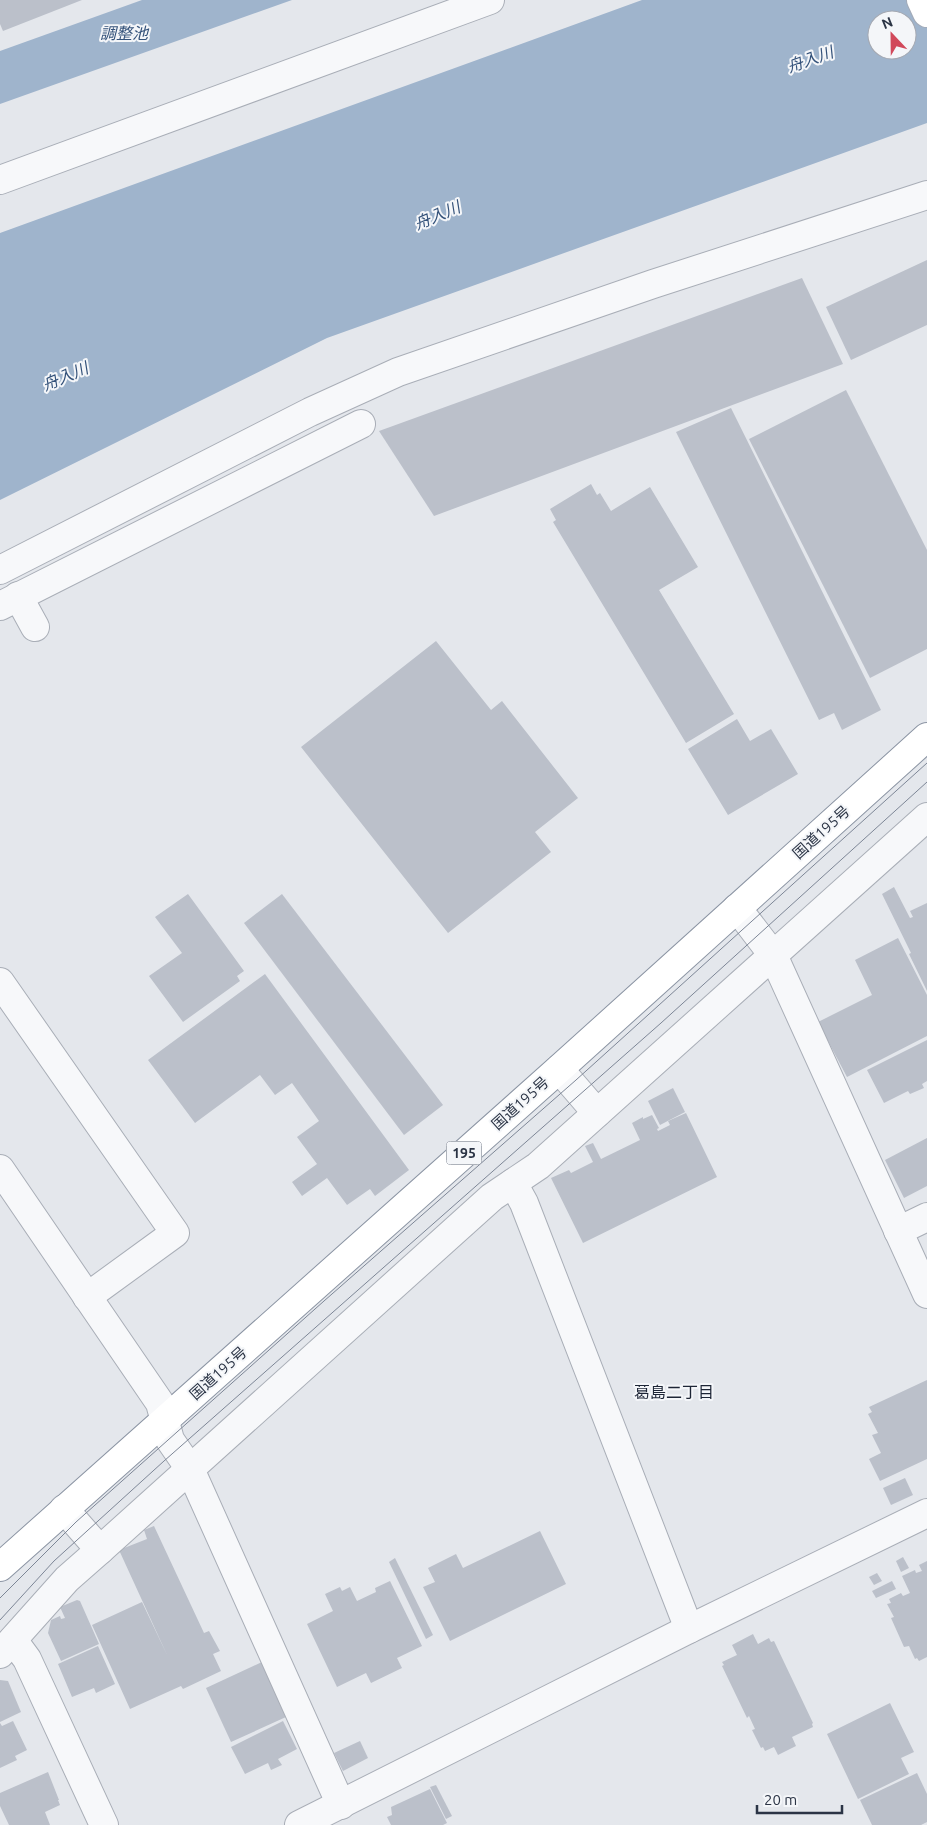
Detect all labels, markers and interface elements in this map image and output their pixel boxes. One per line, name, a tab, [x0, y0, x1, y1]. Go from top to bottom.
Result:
north arrow	[867, 10, 917, 60]
text: N	[879, 14, 895, 32]
water label: 調整池	[100, 24, 150, 42]
water label: 舟入川	[784, 42, 838, 76]
water label: 舟入川	[411, 197, 464, 233]
water label: 舟入川	[39, 358, 92, 394]
street label: 国道195号	[789, 802, 853, 862]
street label: 国道195号	[488, 1073, 552, 1133]
road number: 195	[446, 1142, 482, 1164]
street label: 国道195号	[186, 1343, 250, 1403]
district label: 葛島二丁目	[634, 1383, 714, 1401]
scale bar	[757, 1782, 842, 1814]
text: 20 m	[764, 1791, 797, 1808]

